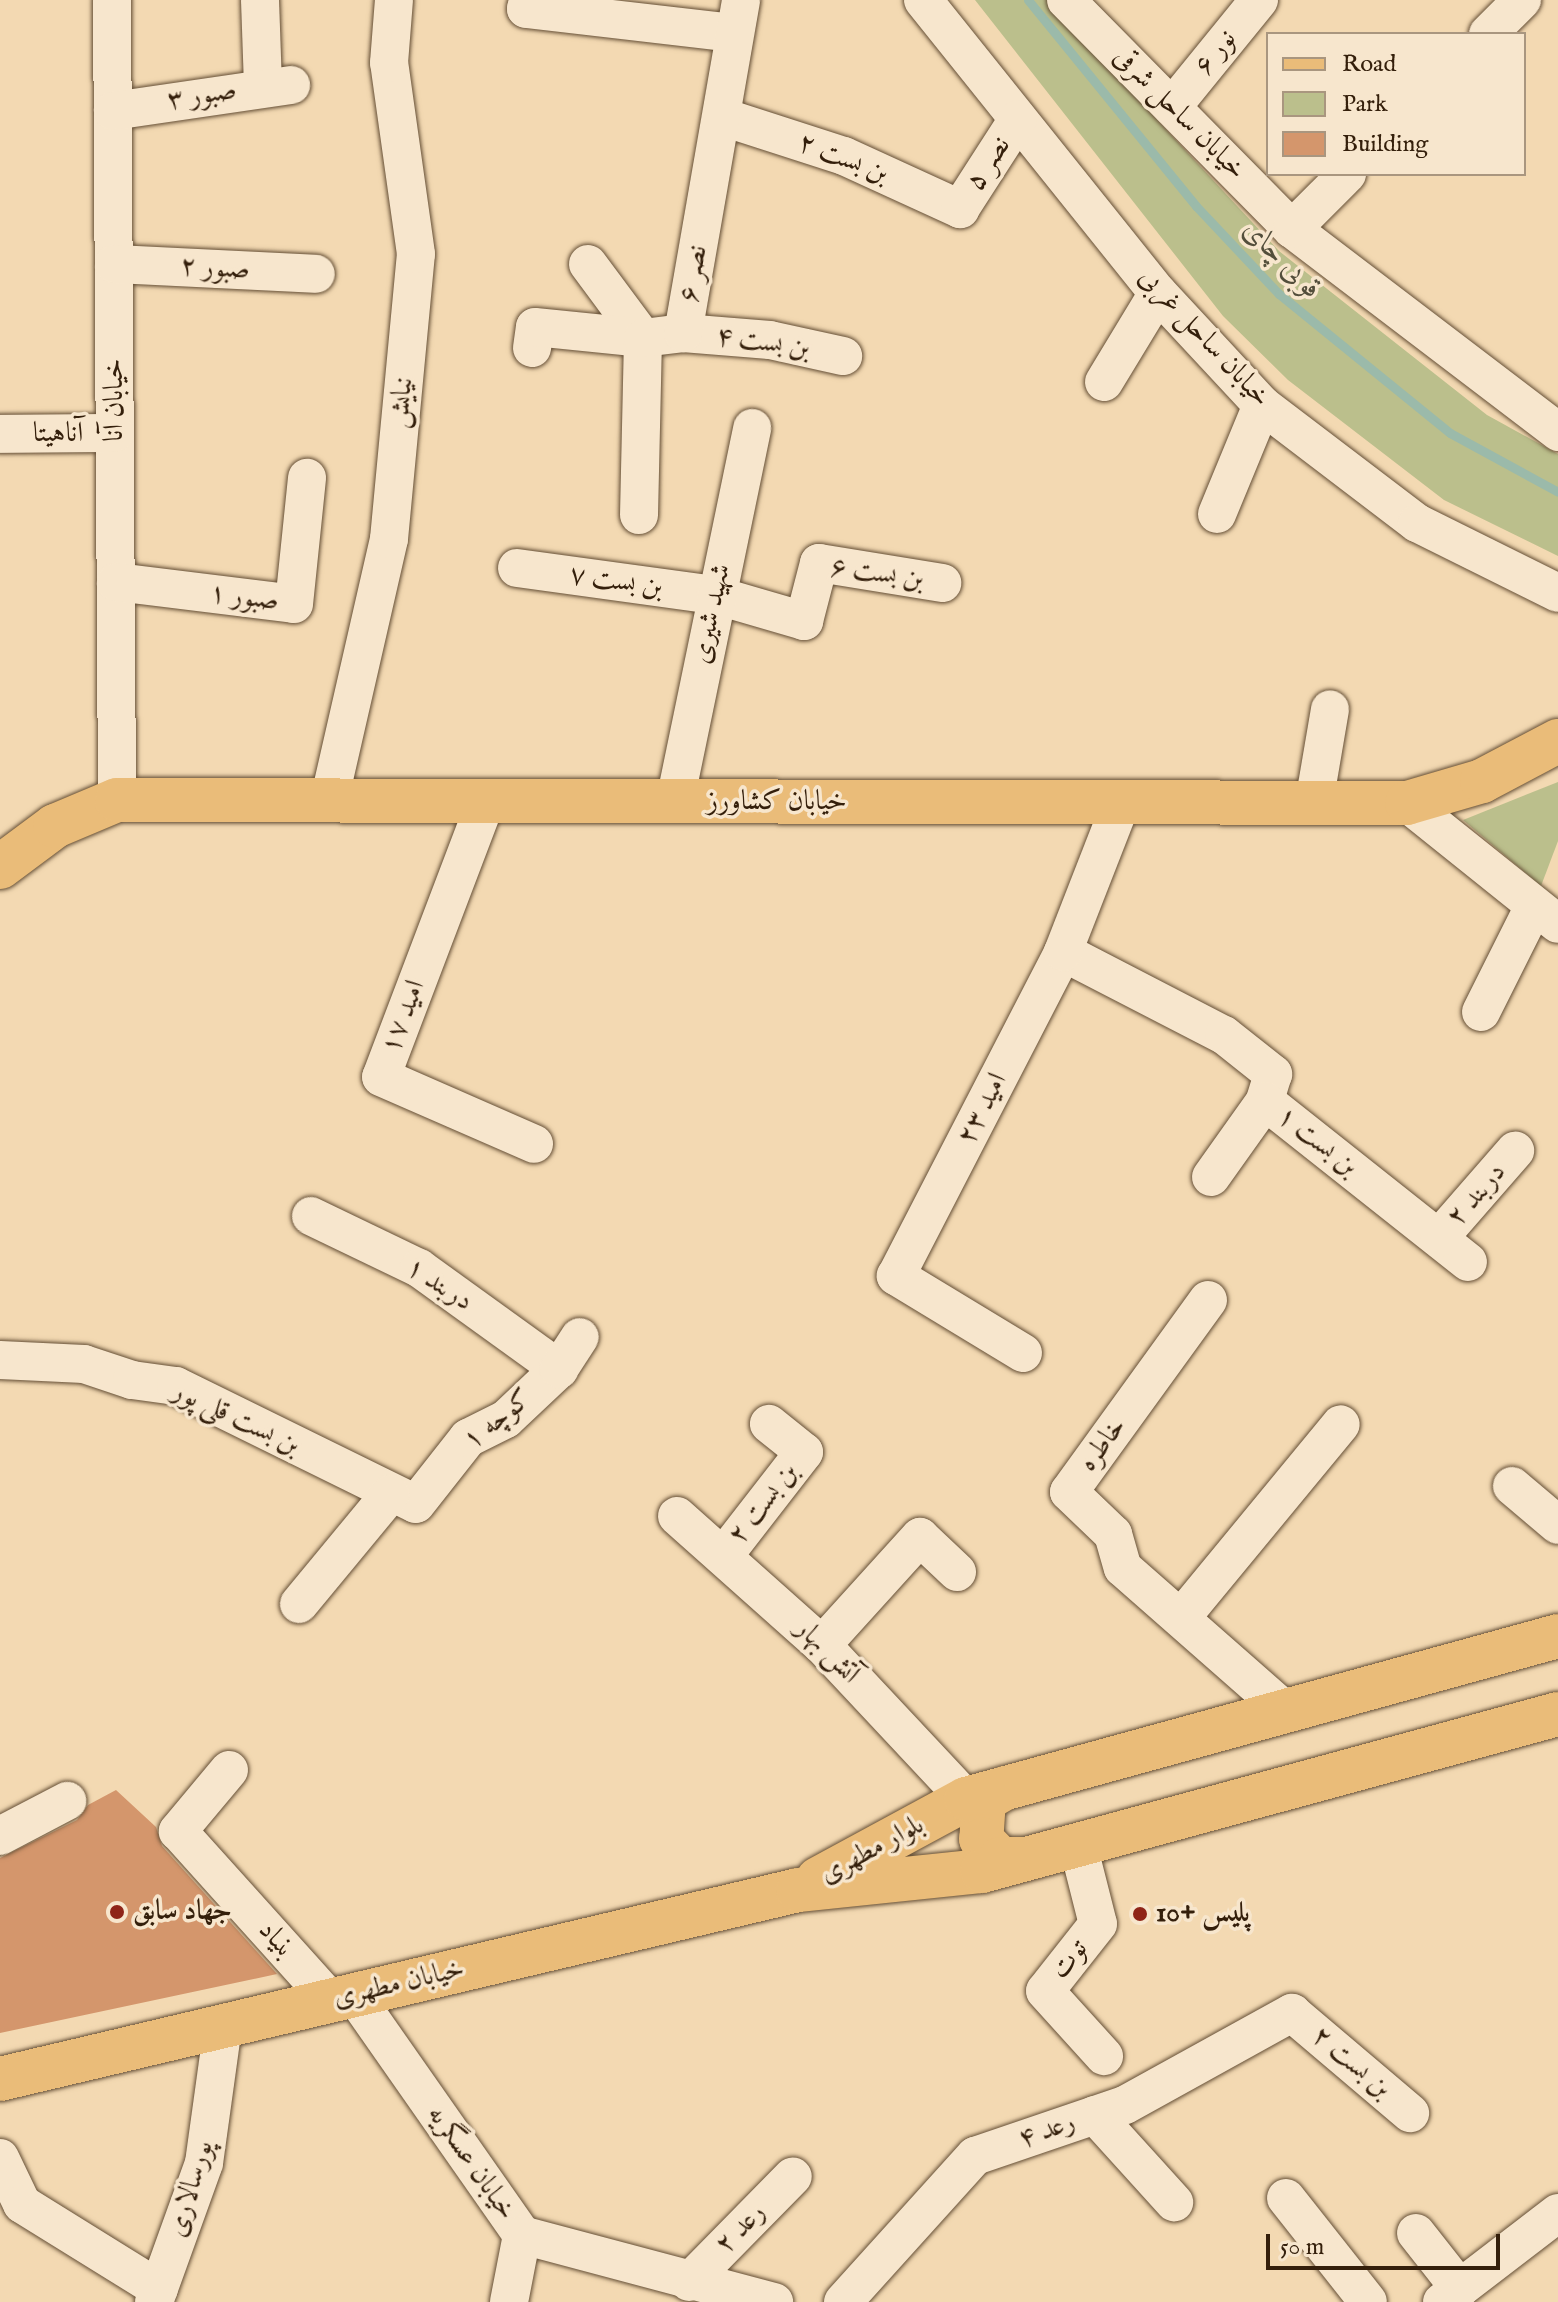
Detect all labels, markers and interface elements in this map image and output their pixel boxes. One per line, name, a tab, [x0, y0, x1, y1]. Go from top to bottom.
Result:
street label: نور ۶	[1188, 24, 1244, 82]
legend	[1266, 32, 1526, 176]
street label: خیابان ساحل شرقی	[1106, 41, 1252, 187]
text: Road	[1342, 49, 1396, 80]
street label: صبور ۳	[165, 74, 239, 118]
text: Park	[1342, 89, 1388, 120]
street label: بن بست ۲	[793, 126, 893, 192]
text: Building	[1342, 129, 1428, 160]
street label: نصر ۵	[959, 131, 1019, 197]
water label: قوبی چای	[1235, 213, 1329, 307]
street label: نصر ۶	[672, 243, 716, 305]
street label: صبور ۲	[179, 250, 251, 288]
street label: خیابان ساحل غربی	[1131, 261, 1277, 415]
street label: بن بست ۴	[714, 320, 812, 366]
street label: خیابان آنا	[98, 358, 132, 442]
street label: نیایش	[383, 376, 421, 430]
street label: آناهیتا	[33, 417, 83, 451]
street label: بن بست ۶	[828, 551, 926, 597]
street label: بن بست ۷	[567, 559, 665, 605]
street label: شهید شیری	[685, 561, 739, 667]
street label: صبور ۱	[207, 577, 281, 619]
street label: خیابان کشاورز	[707, 785, 847, 819]
street label: امید ۱۷	[375, 976, 433, 1058]
street label: امید ۲۳	[951, 1068, 1015, 1150]
street label: بن بست ۱	[1270, 1100, 1364, 1184]
street label: دربند ۲	[1440, 1156, 1514, 1234]
street label: دربند ۱	[399, 1251, 479, 1319]
street label: بن بست قلی پور	[167, 1375, 305, 1463]
street label: کوچه ۱	[457, 1383, 539, 1457]
street label: خاطره	[1072, 1411, 1134, 1479]
street label: بن بست ۲	[722, 1457, 806, 1551]
street label: آتش بهار	[788, 1613, 866, 1691]
street label: بلوار مطهری	[814, 1809, 930, 1891]
place label: جهاد سابق	[133, 1895, 232, 1929]
place label: پلیس +10	[1156, 1897, 1250, 1931]
marker: جهاد سابق	[108, 1903, 126, 1921]
marker: پلیس +10	[1131, 1905, 1149, 1923]
street label: بنیاد	[250, 1914, 302, 1966]
street label: توت	[1044, 1934, 1096, 1986]
street label: خیابان مطهری	[330, 1953, 468, 2015]
street label: بن بست ۲	[1304, 2020, 1398, 2106]
street label: خیابان عسگریه	[419, 2099, 523, 2227]
street label: رعد ۴	[1014, 2106, 1080, 2156]
street label: پورسالاری	[160, 2137, 222, 2241]
street label: رعد ۲	[709, 2197, 773, 2261]
scale bar	[1270, 2218, 1504, 2268]
text: 50 m	[1280, 2232, 1324, 2263]

